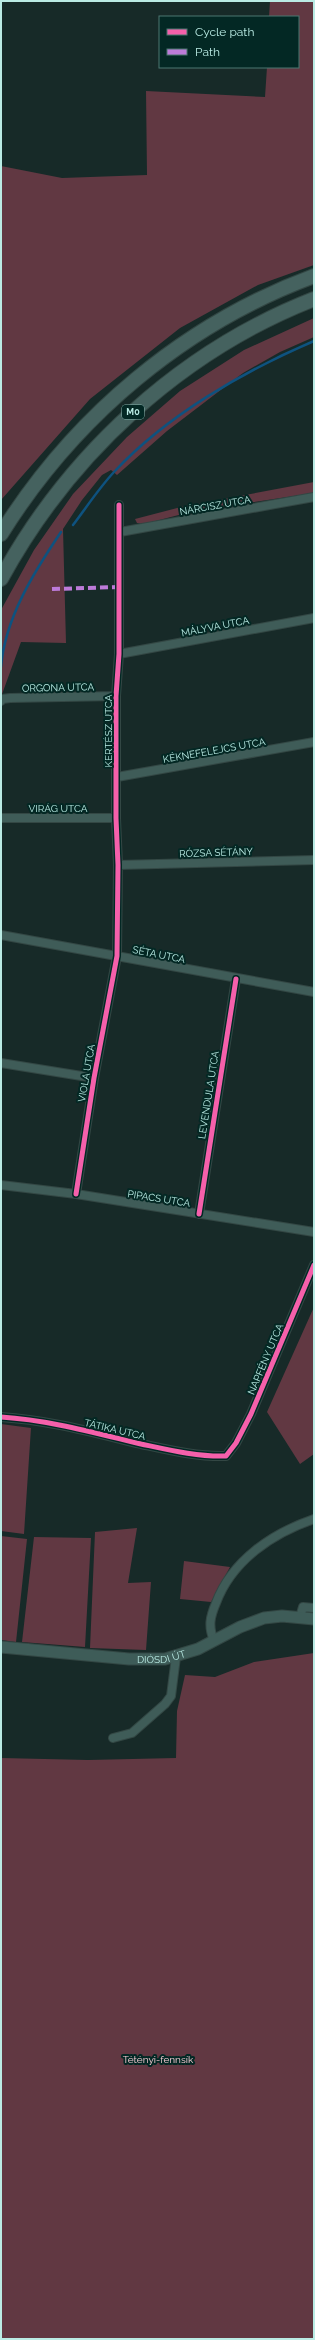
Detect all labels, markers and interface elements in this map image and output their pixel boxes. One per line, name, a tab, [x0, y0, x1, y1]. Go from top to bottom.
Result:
legend	[159, 16, 299, 68]
text: Cycle path	[195, 25, 254, 39]
text: Path	[195, 45, 220, 59]
road number: M0	[122, 405, 144, 419]
street label: NÁRCISZ UTCA	[179, 494, 252, 517]
street label: MÁLYVA UTCA	[180, 614, 250, 638]
street label: ORGONA UTCA	[22, 681, 95, 694]
street label: KERTÉSZ UTCA	[103, 694, 114, 767]
street label: KÉKNEFELEJCS UTCA	[162, 736, 266, 765]
street label: VIRÁG UTCA	[29, 803, 88, 814]
street label: RÓZSA SÉTÁNY	[179, 846, 254, 859]
street label: SÉTA UTCA	[132, 944, 186, 965]
street label: VIOLA UTCA	[76, 1043, 97, 1103]
street label: LEVENDULA UTCA	[196, 1050, 221, 1140]
street label: PIPACS UTCA	[127, 1188, 191, 1209]
street label: NAPFÉNY UTCA	[246, 1322, 285, 1396]
street label: TÁTIKA UTCA	[83, 1417, 147, 1442]
street label: DIÓSDI ÚT	[137, 1648, 187, 1665]
park label: Tétényi-fennsík	[123, 2054, 194, 2065]

